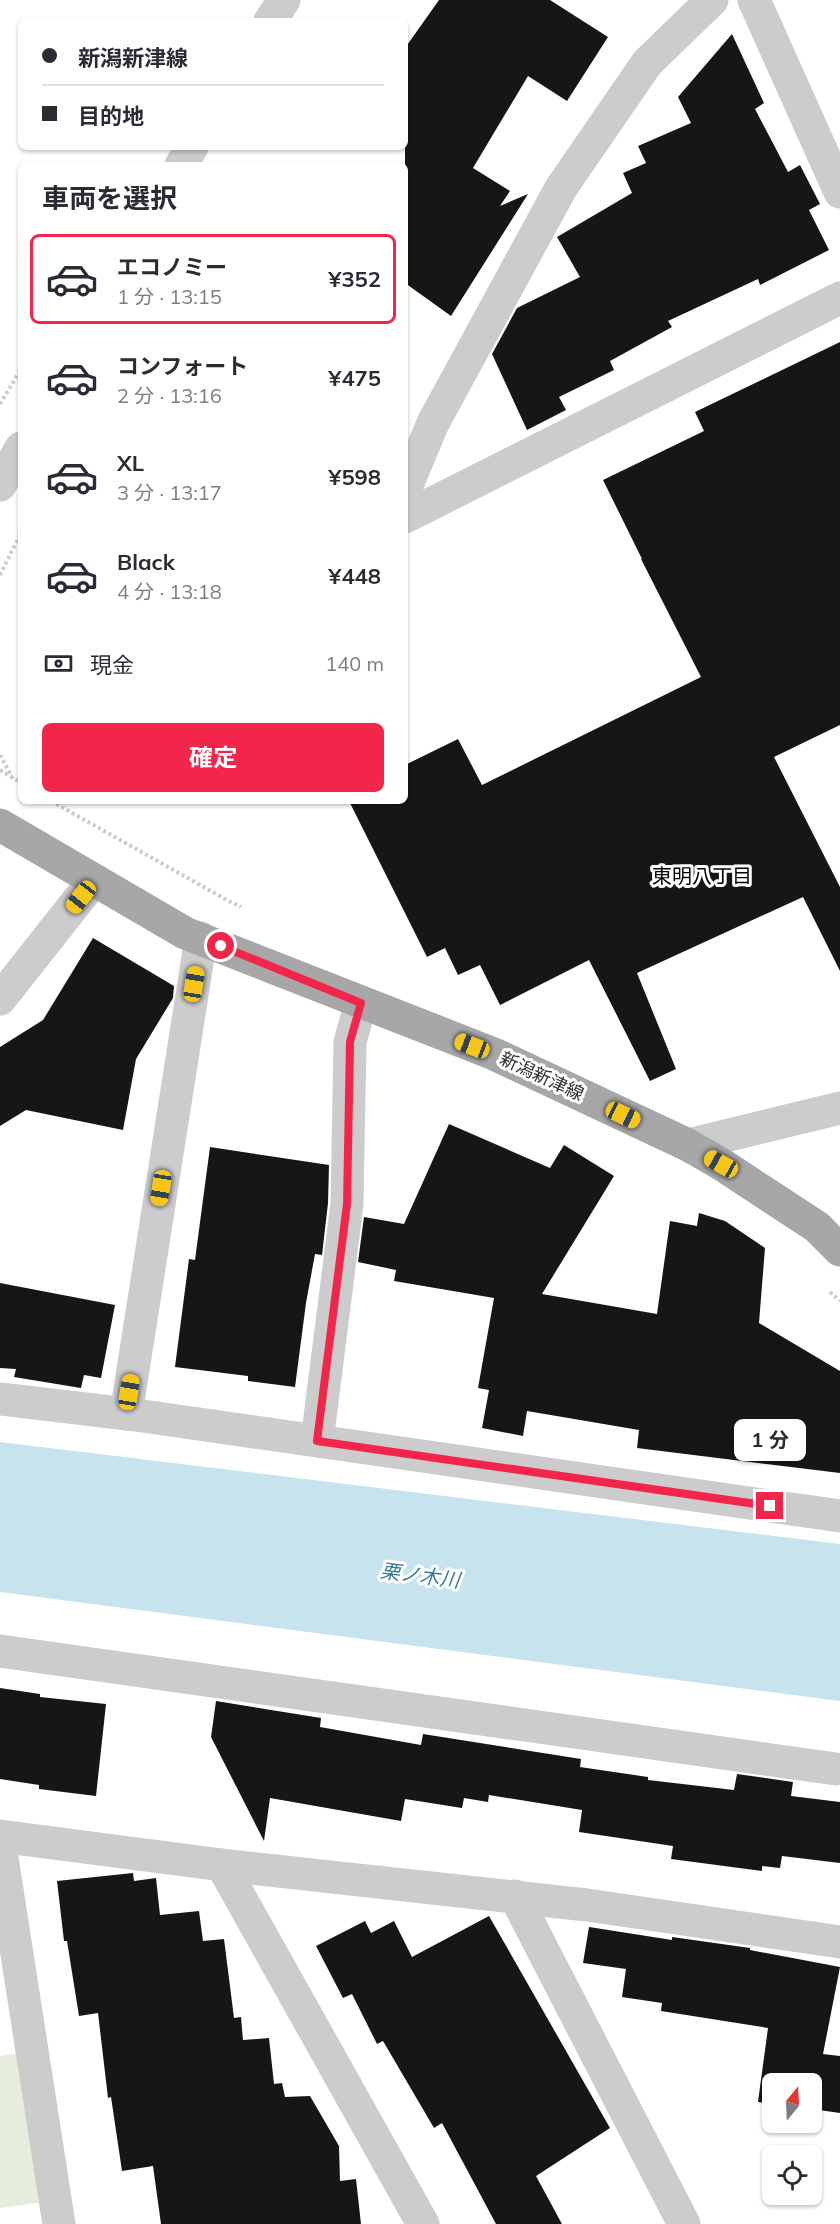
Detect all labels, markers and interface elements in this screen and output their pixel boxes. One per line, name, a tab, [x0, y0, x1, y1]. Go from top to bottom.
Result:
text: 新潟新津線	[78, 44, 188, 72]
text: 目的地	[78, 102, 144, 130]
text: 車両を選択	[42, 181, 177, 215]
icon: car	[45, 252, 99, 306]
text: エコノミー	[117, 253, 227, 281]
text: ¥352	[328, 265, 381, 293]
text: 1 分 · 13:15	[117, 284, 222, 309]
icon: car	[45, 351, 99, 405]
text: コンフォート	[117, 352, 248, 380]
text: ¥475	[328, 364, 381, 392]
text: 2 分 · 13:16	[117, 383, 222, 408]
text: XL	[117, 449, 144, 477]
icon: car	[45, 450, 99, 504]
text: ¥598	[328, 463, 381, 491]
text: 3 分 · 13:17	[117, 480, 222, 505]
text: Black	[117, 548, 175, 576]
icon: car	[45, 549, 99, 603]
text: ¥448	[328, 562, 381, 590]
text: 4 分 · 13:18	[117, 579, 222, 604]
icon: cash	[42, 647, 75, 680]
text: 現金	[90, 651, 134, 679]
text: 140 m	[325, 651, 384, 676]
button: 確定	[42, 723, 384, 792]
district label: 東明八丁目	[652, 863, 752, 888]
car	[63, 877, 99, 917]
route start	[207, 932, 234, 959]
car	[182, 965, 206, 1003]
car	[452, 1031, 492, 1061]
street label: 新潟新津線	[496, 1047, 588, 1105]
car	[603, 1099, 643, 1131]
car	[701, 1147, 741, 1181]
car	[149, 1169, 173, 1207]
car	[117, 1373, 141, 1411]
callout: 1 分	[734, 1419, 806, 1461]
text: 1 分	[751, 1427, 789, 1452]
route end	[756, 1492, 783, 1519]
water label: 栗ノ木川	[379, 1558, 463, 1593]
north arrow	[762, 2073, 822, 2133]
map controls	[762, 2073, 822, 2205]
button: locate	[762, 2145, 822, 2205]

